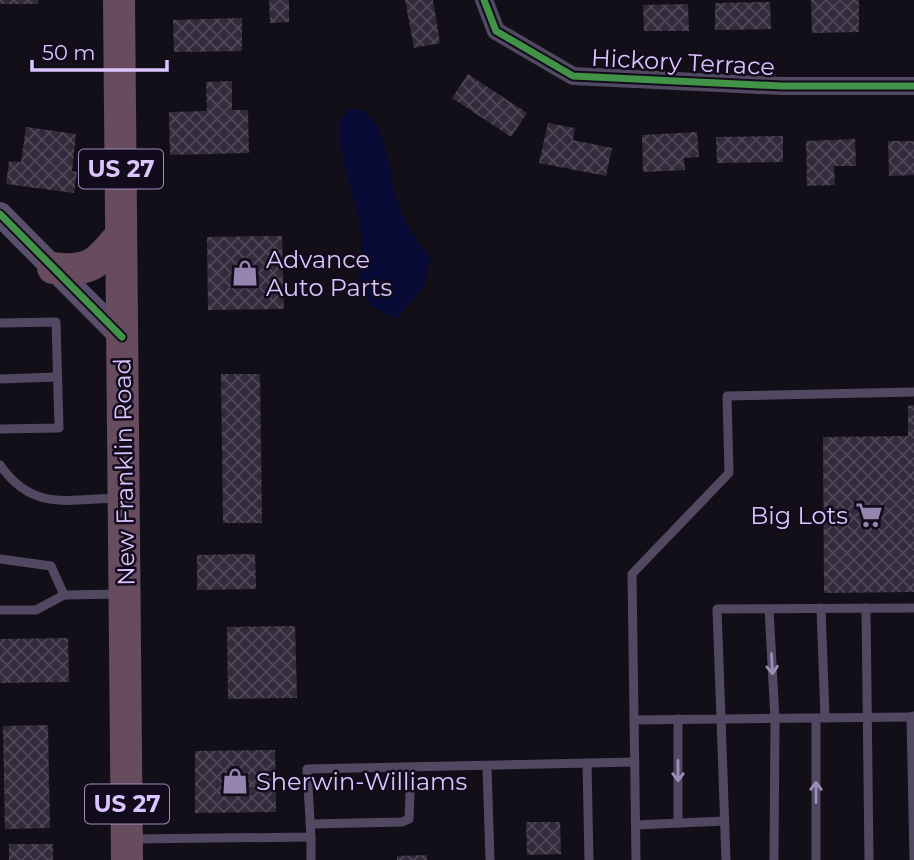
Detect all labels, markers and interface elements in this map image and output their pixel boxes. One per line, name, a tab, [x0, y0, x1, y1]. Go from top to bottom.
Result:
scale bar	[32, 28, 166, 72]
text: 50 m	[42, 40, 96, 65]
street label: Hickory Terrace	[590, 43, 776, 81]
road number: US 27	[79, 150, 163, 188]
place label: Advance Auto Parts	[266, 245, 392, 302]
shop icon: Advance Auto Parts	[230, 258, 260, 288]
street label: New Franklin Road	[108, 358, 140, 586]
supermarket icon: Big Lots	[854, 500, 884, 530]
place label: Big Lots	[750, 501, 848, 530]
one-way arrow	[765, 652, 778, 675]
one-way arrow	[671, 760, 685, 783]
shop icon: Sherwin-Williams	[220, 766, 250, 796]
place label: Sherwin-Williams	[256, 767, 467, 796]
one-way arrow	[809, 781, 823, 804]
road number: US 27	[85, 784, 169, 824]

